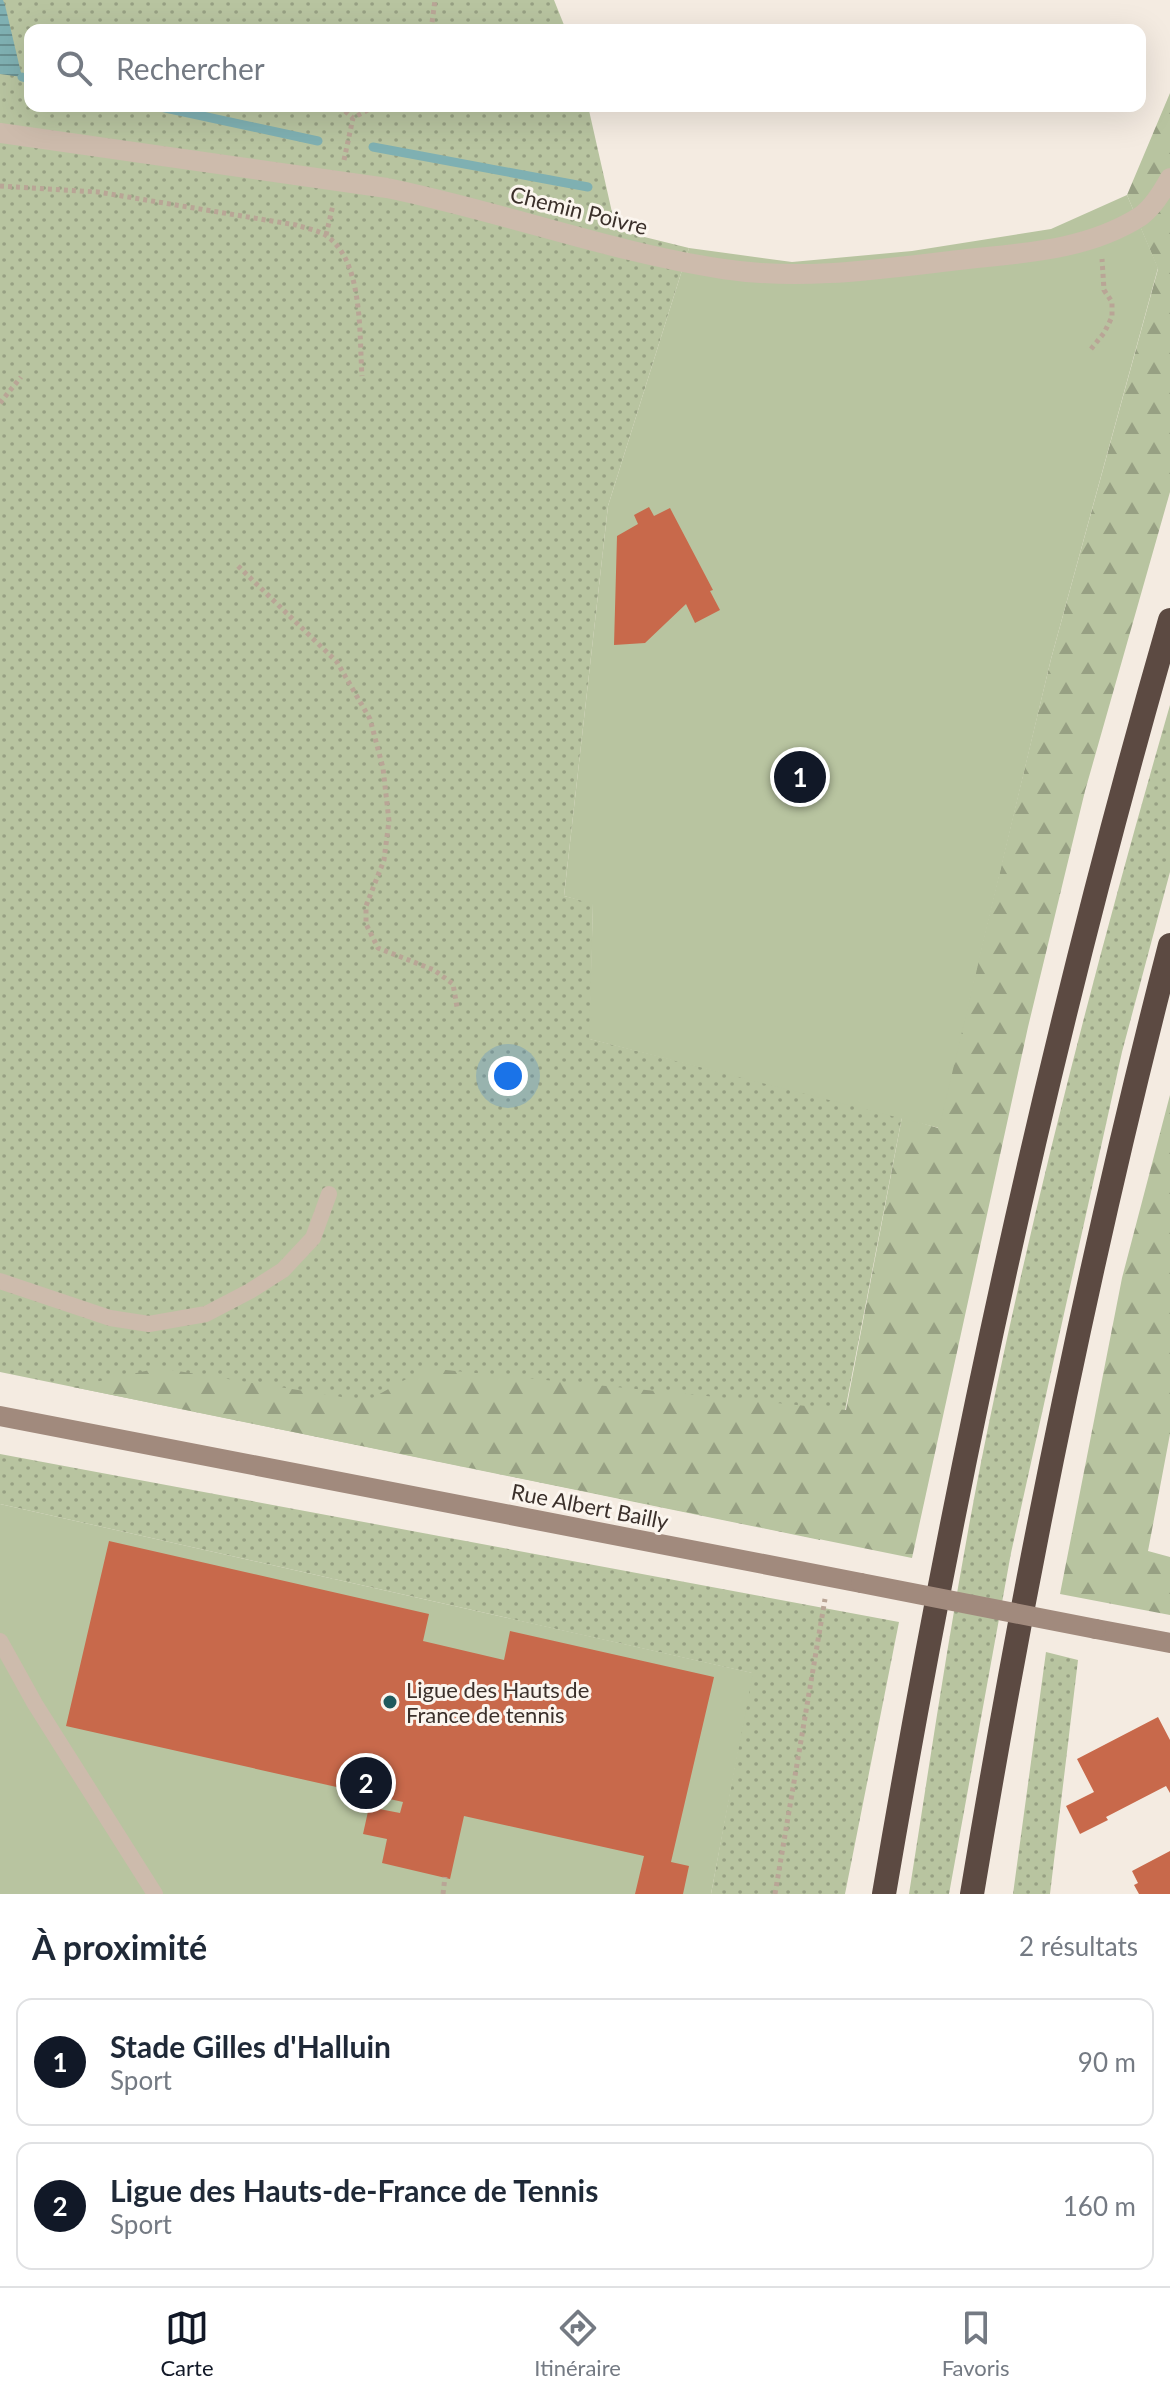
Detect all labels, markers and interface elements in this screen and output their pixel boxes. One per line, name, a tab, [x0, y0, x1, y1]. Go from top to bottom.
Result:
search box	[24, 24, 1146, 112]
icon: search	[52, 46, 96, 90]
text: Rechercher	[116, 50, 265, 86]
street label: Chemin Poivre	[507, 180, 651, 240]
pin: 1	[774, 747, 826, 807]
your location	[488, 1056, 528, 1096]
street label: Rue Albert Bailly	[509, 1478, 672, 1535]
place label: Ligue des Hauts de France de tennis	[406, 1676, 589, 1728]
marker: Ligue des Hauts de France de tennis	[381, 1693, 399, 1711]
pin: 2	[340, 1753, 392, 1813]
text: À proximité	[32, 1926, 207, 1967]
text: 2 résultats	[1019, 1930, 1138, 1962]
text: Stade Gilles d'Halluin	[110, 2028, 391, 2064]
text: 1	[52, 2046, 68, 2078]
text: 90 m	[1078, 2046, 1136, 2078]
text: Sport	[110, 2064, 172, 2096]
text: Ligue des Hauts-de-France de Tennis	[110, 2172, 598, 2208]
text: 2	[52, 2190, 68, 2222]
text: 160 m	[1063, 2190, 1136, 2222]
text: Sport	[110, 2208, 172, 2240]
tab: Carte	[160, 2306, 214, 2381]
tab: Itinéraire	[534, 2306, 621, 2381]
tab: Favoris	[942, 2306, 1010, 2381]

